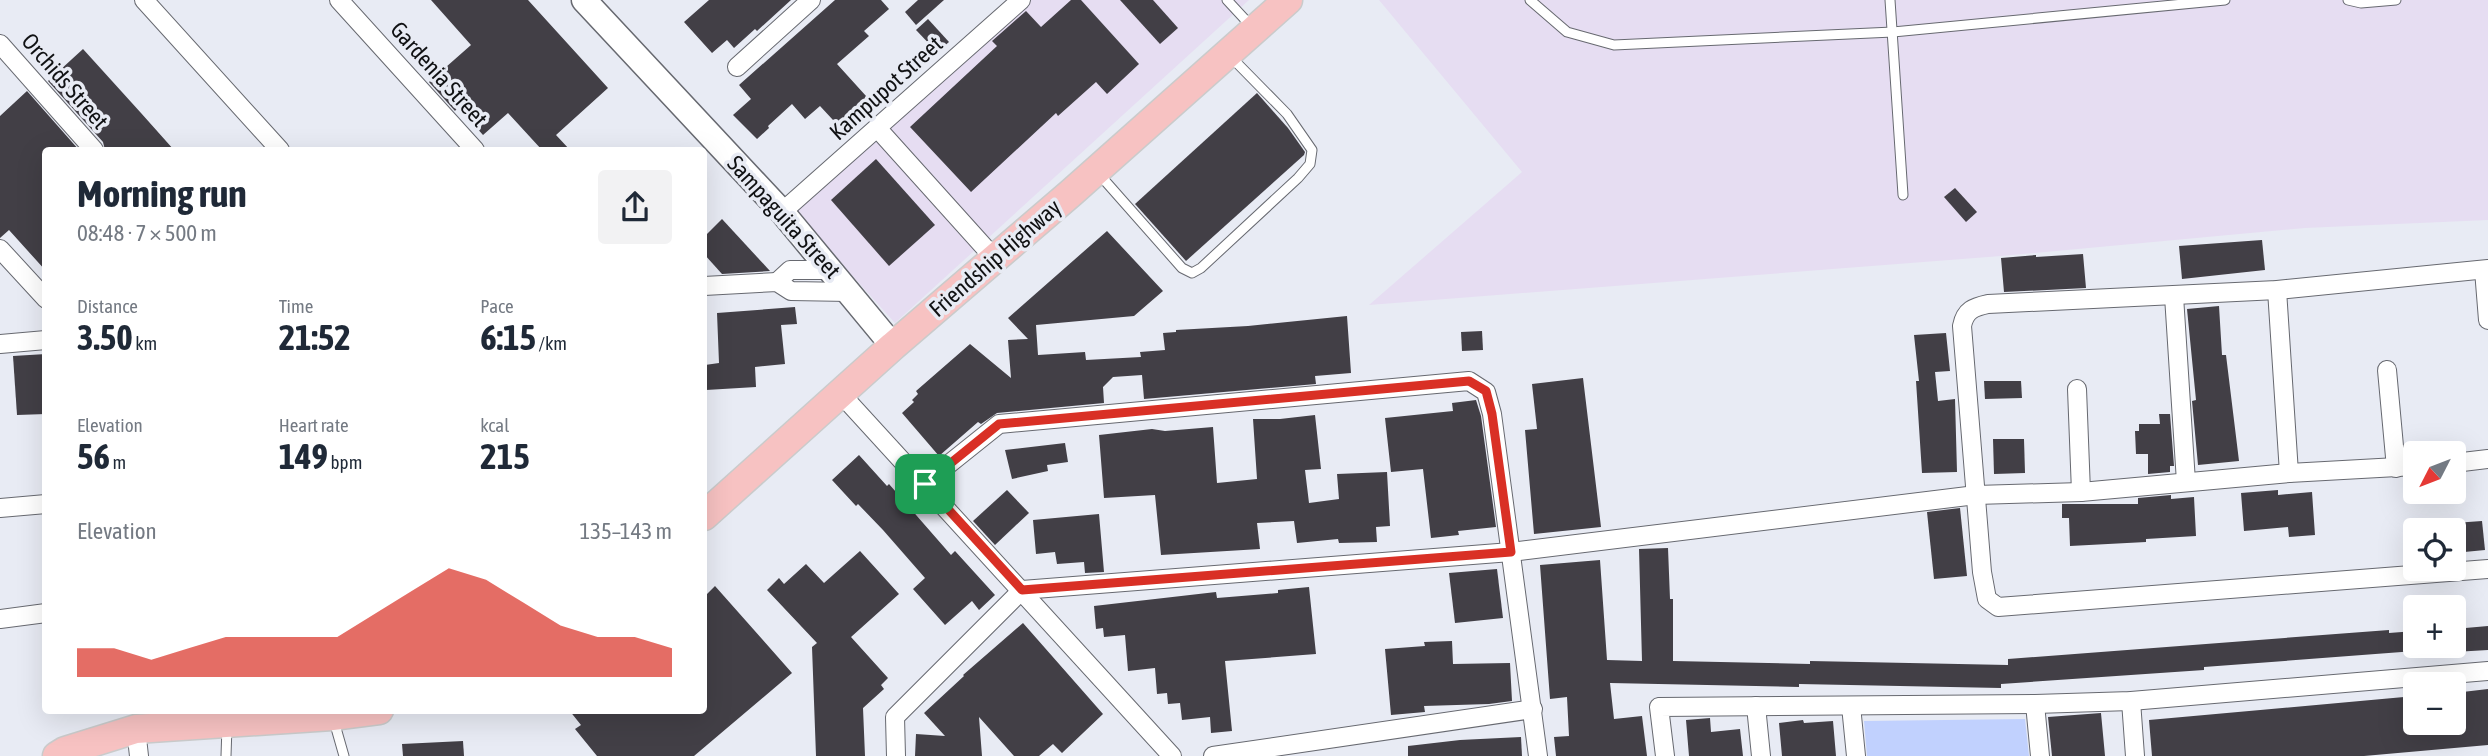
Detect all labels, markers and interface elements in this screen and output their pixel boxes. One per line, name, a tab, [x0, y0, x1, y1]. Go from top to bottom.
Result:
street label: Gardenia Street	[385, 16, 493, 132]
street label: Orchids Street	[17, 28, 113, 134]
street label: Kampupot Street	[825, 31, 947, 145]
street label: Sampaguita Street	[722, 150, 846, 284]
button: share	[598, 170, 672, 244]
text: Morning run	[77, 172, 247, 215]
street label: Friendship Highway	[924, 194, 1066, 322]
text: 08:48 · 7 × 500 m	[77, 220, 217, 246]
text: Distance	[77, 295, 138, 317]
text: Time	[279, 295, 313, 317]
text: Pace	[480, 295, 514, 317]
text: 3.50	[77, 317, 133, 357]
text: 21:52	[279, 317, 351, 357]
text: 6:15	[480, 317, 536, 357]
text: km	[133, 332, 157, 354]
text: /km	[536, 332, 567, 354]
text: Elevation	[77, 414, 143, 436]
text: Heart rate	[279, 414, 349, 436]
text: kcal	[480, 414, 509, 436]
text: 56	[77, 436, 110, 476]
text: 149	[279, 436, 328, 476]
text: 215	[480, 436, 530, 476]
north arrow	[2403, 441, 2466, 504]
map controls	[2403, 441, 2466, 735]
text: m	[110, 451, 126, 473]
text: bpm	[328, 451, 362, 473]
pin	[895, 454, 955, 514]
icon: arrive	[906, 465, 944, 503]
text: Elevation	[77, 518, 157, 544]
text: 135–143 m	[579, 518, 672, 544]
button: locate	[2403, 518, 2466, 581]
button: +	[2403, 595, 2466, 658]
button: −	[2403, 672, 2466, 735]

